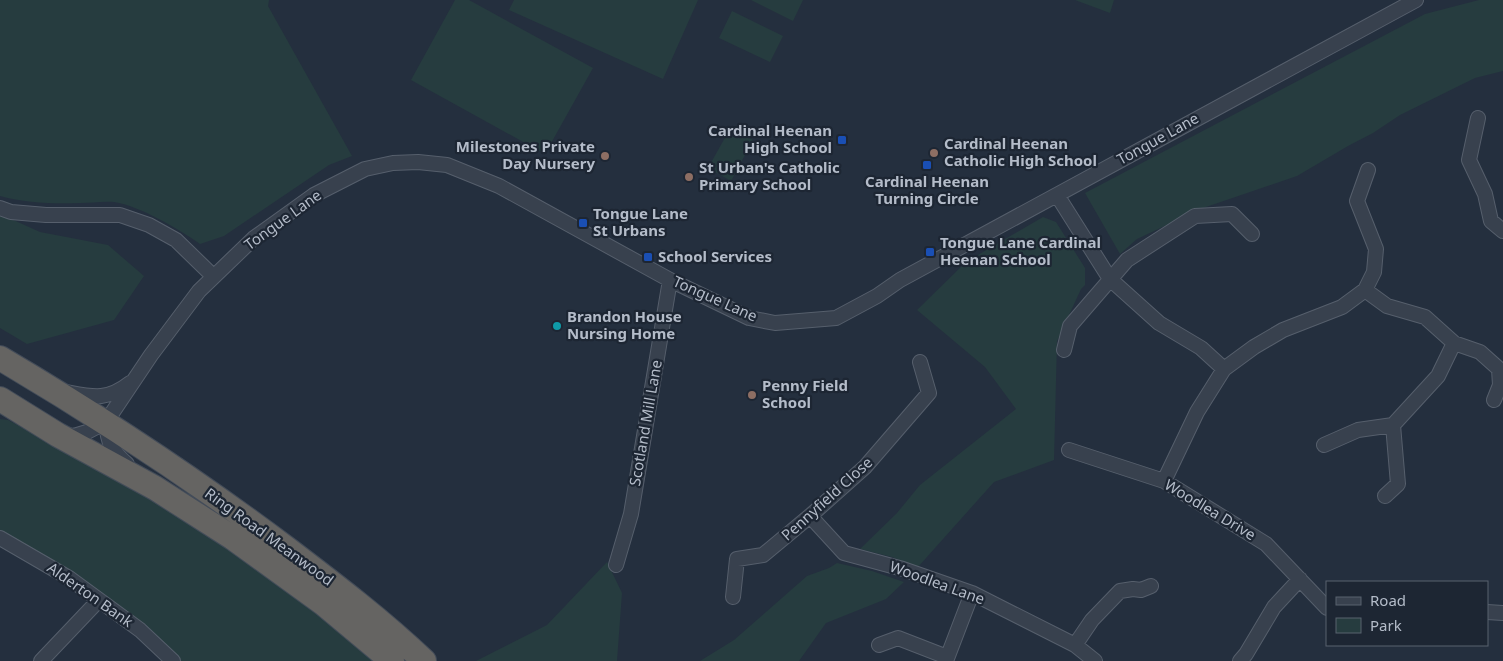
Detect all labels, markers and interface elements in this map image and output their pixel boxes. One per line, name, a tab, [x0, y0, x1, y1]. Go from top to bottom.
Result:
street label: Tongue Lane	[1113, 107, 1202, 169]
place label: Cardinal Heenan High School	[708, 120, 832, 157]
place label: Cardinal Heenan Catholic High School	[944, 133, 1097, 170]
marker: Cardinal Heenan High School	[836, 134, 848, 146]
place label: Milestones Private Day Nursery	[456, 136, 595, 173]
marker: Cardinal Heenan Catholic High School	[928, 147, 940, 159]
marker: Milestones Private Day Nursery	[599, 150, 611, 162]
place label: St Urban's Catholic Primary School	[699, 157, 840, 194]
marker: Cardinal Heenan Turning Circle	[921, 159, 933, 171]
marker: St Urban's Catholic Primary School	[683, 171, 695, 183]
place label: Cardinal Heenan Turning Circle	[865, 171, 989, 208]
street label: Tongue Lane	[240, 185, 325, 254]
place label: Tongue Lane St Urbans	[593, 203, 688, 240]
marker: Tongue Lane St Urbans	[577, 217, 589, 229]
place label: Tongue Lane Cardinal Heenan School	[940, 232, 1101, 269]
place label: School Services	[658, 246, 772, 266]
marker: Tongue Lane Cardinal Heenan School	[924, 246, 936, 258]
marker: School Services	[642, 251, 654, 263]
street label: Tongue Lane	[670, 271, 761, 326]
place label: Brandon House Nursing Home	[567, 306, 682, 343]
marker: Brandon House Nursing Home	[551, 320, 563, 332]
street label: Scotland Mill Lane	[624, 358, 666, 487]
place label: Penny Field School	[762, 375, 848, 412]
marker: Penny Field School	[746, 389, 758, 401]
street label: Pennyfield Close	[776, 452, 876, 545]
street label: Woodlea Drive	[1161, 474, 1260, 544]
street label: Ring Road Meanwood	[201, 483, 338, 590]
street label: Woodlea Lane	[887, 556, 988, 609]
street label: Alderton Bank	[44, 557, 137, 631]
legend	[1326, 581, 1488, 646]
text: Road	[1370, 590, 1406, 610]
text: Park	[1370, 615, 1402, 635]

